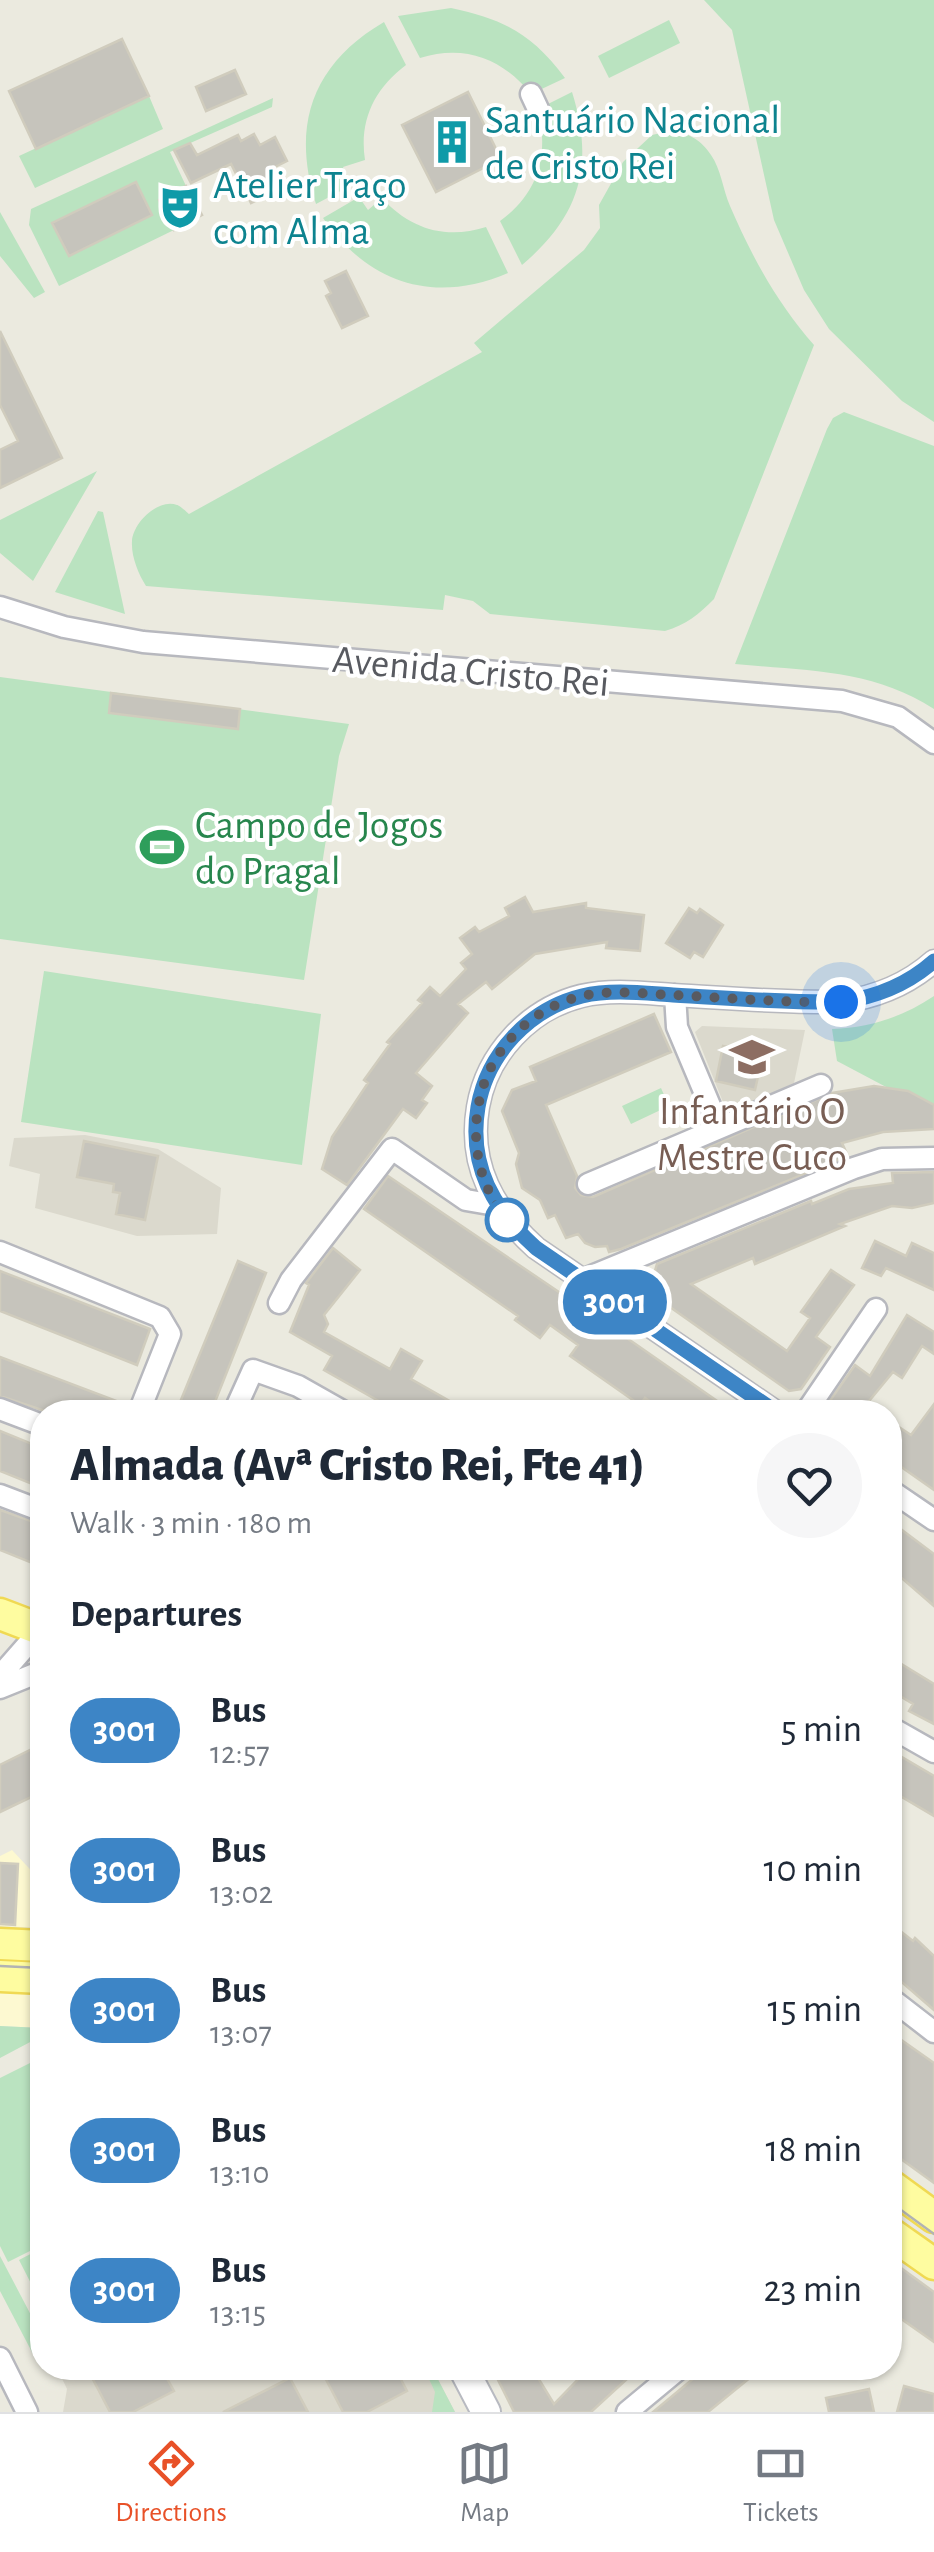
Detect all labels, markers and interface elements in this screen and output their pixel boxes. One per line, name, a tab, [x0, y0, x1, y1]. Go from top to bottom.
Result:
place label: Santuário Nacional de Cristo Rei	[485, 101, 780, 187]
building icon: Santuário Nacional de Cristo Rei	[428, 118, 476, 166]
place label: Atelier Traço com Alma	[213, 166, 407, 252]
theatre icon: Atelier Traço com Alma	[156, 183, 204, 231]
street label: Avenida Cristo Rei	[331, 640, 611, 704]
place label: Campo de Jogos do Pragal	[195, 806, 443, 892]
sports icon: Campo de Jogos do Pragal	[138, 823, 186, 871]
your location	[816, 977, 866, 1027]
school or university icon: Infantário O Mestre Cuco	[728, 1033, 776, 1081]
place label: Infantário O Mestre Cuco	[657, 1092, 847, 1178]
unlabelled marker	[486, 1199, 528, 1241]
line badge: 3001	[545, 1270, 685, 1334]
text: 3001	[583, 1285, 647, 1320]
button: heart	[757, 1433, 862, 1538]
text: Almada (Avª Cristo Rei, Fte 41)	[70, 1442, 645, 1490]
text: Walk · 3 min · 180 m	[70, 1507, 312, 1539]
text: Departures	[70, 1596, 242, 1634]
text: Bus	[210, 1692, 266, 1730]
text: 5 min	[781, 1711, 862, 1749]
text: 3001	[93, 1713, 157, 1748]
text: 12:57	[210, 1737, 270, 1769]
text: Bus	[210, 1832, 266, 1870]
text: 10 min	[763, 1851, 862, 1889]
text: 3001	[93, 1853, 157, 1888]
text: 13:02	[210, 1877, 273, 1909]
text: Bus	[210, 1972, 266, 2010]
text: 15 min	[768, 1991, 862, 2029]
text: 3001	[93, 1993, 157, 2028]
text: 13:07	[210, 2017, 272, 2049]
text: Bus	[210, 2112, 266, 2150]
text: 18 min	[765, 2131, 862, 2169]
text: 3001	[93, 2133, 157, 2168]
text: 13:10	[210, 2157, 269, 2189]
text: Bus	[210, 2252, 266, 2290]
text: 23 min	[764, 2271, 862, 2309]
text: 3001	[93, 2273, 157, 2308]
text: 13:15	[210, 2297, 266, 2329]
tab: Directions	[115, 2436, 227, 2530]
tab: Map	[457, 2436, 512, 2530]
tab: Tickets	[743, 2436, 819, 2530]

